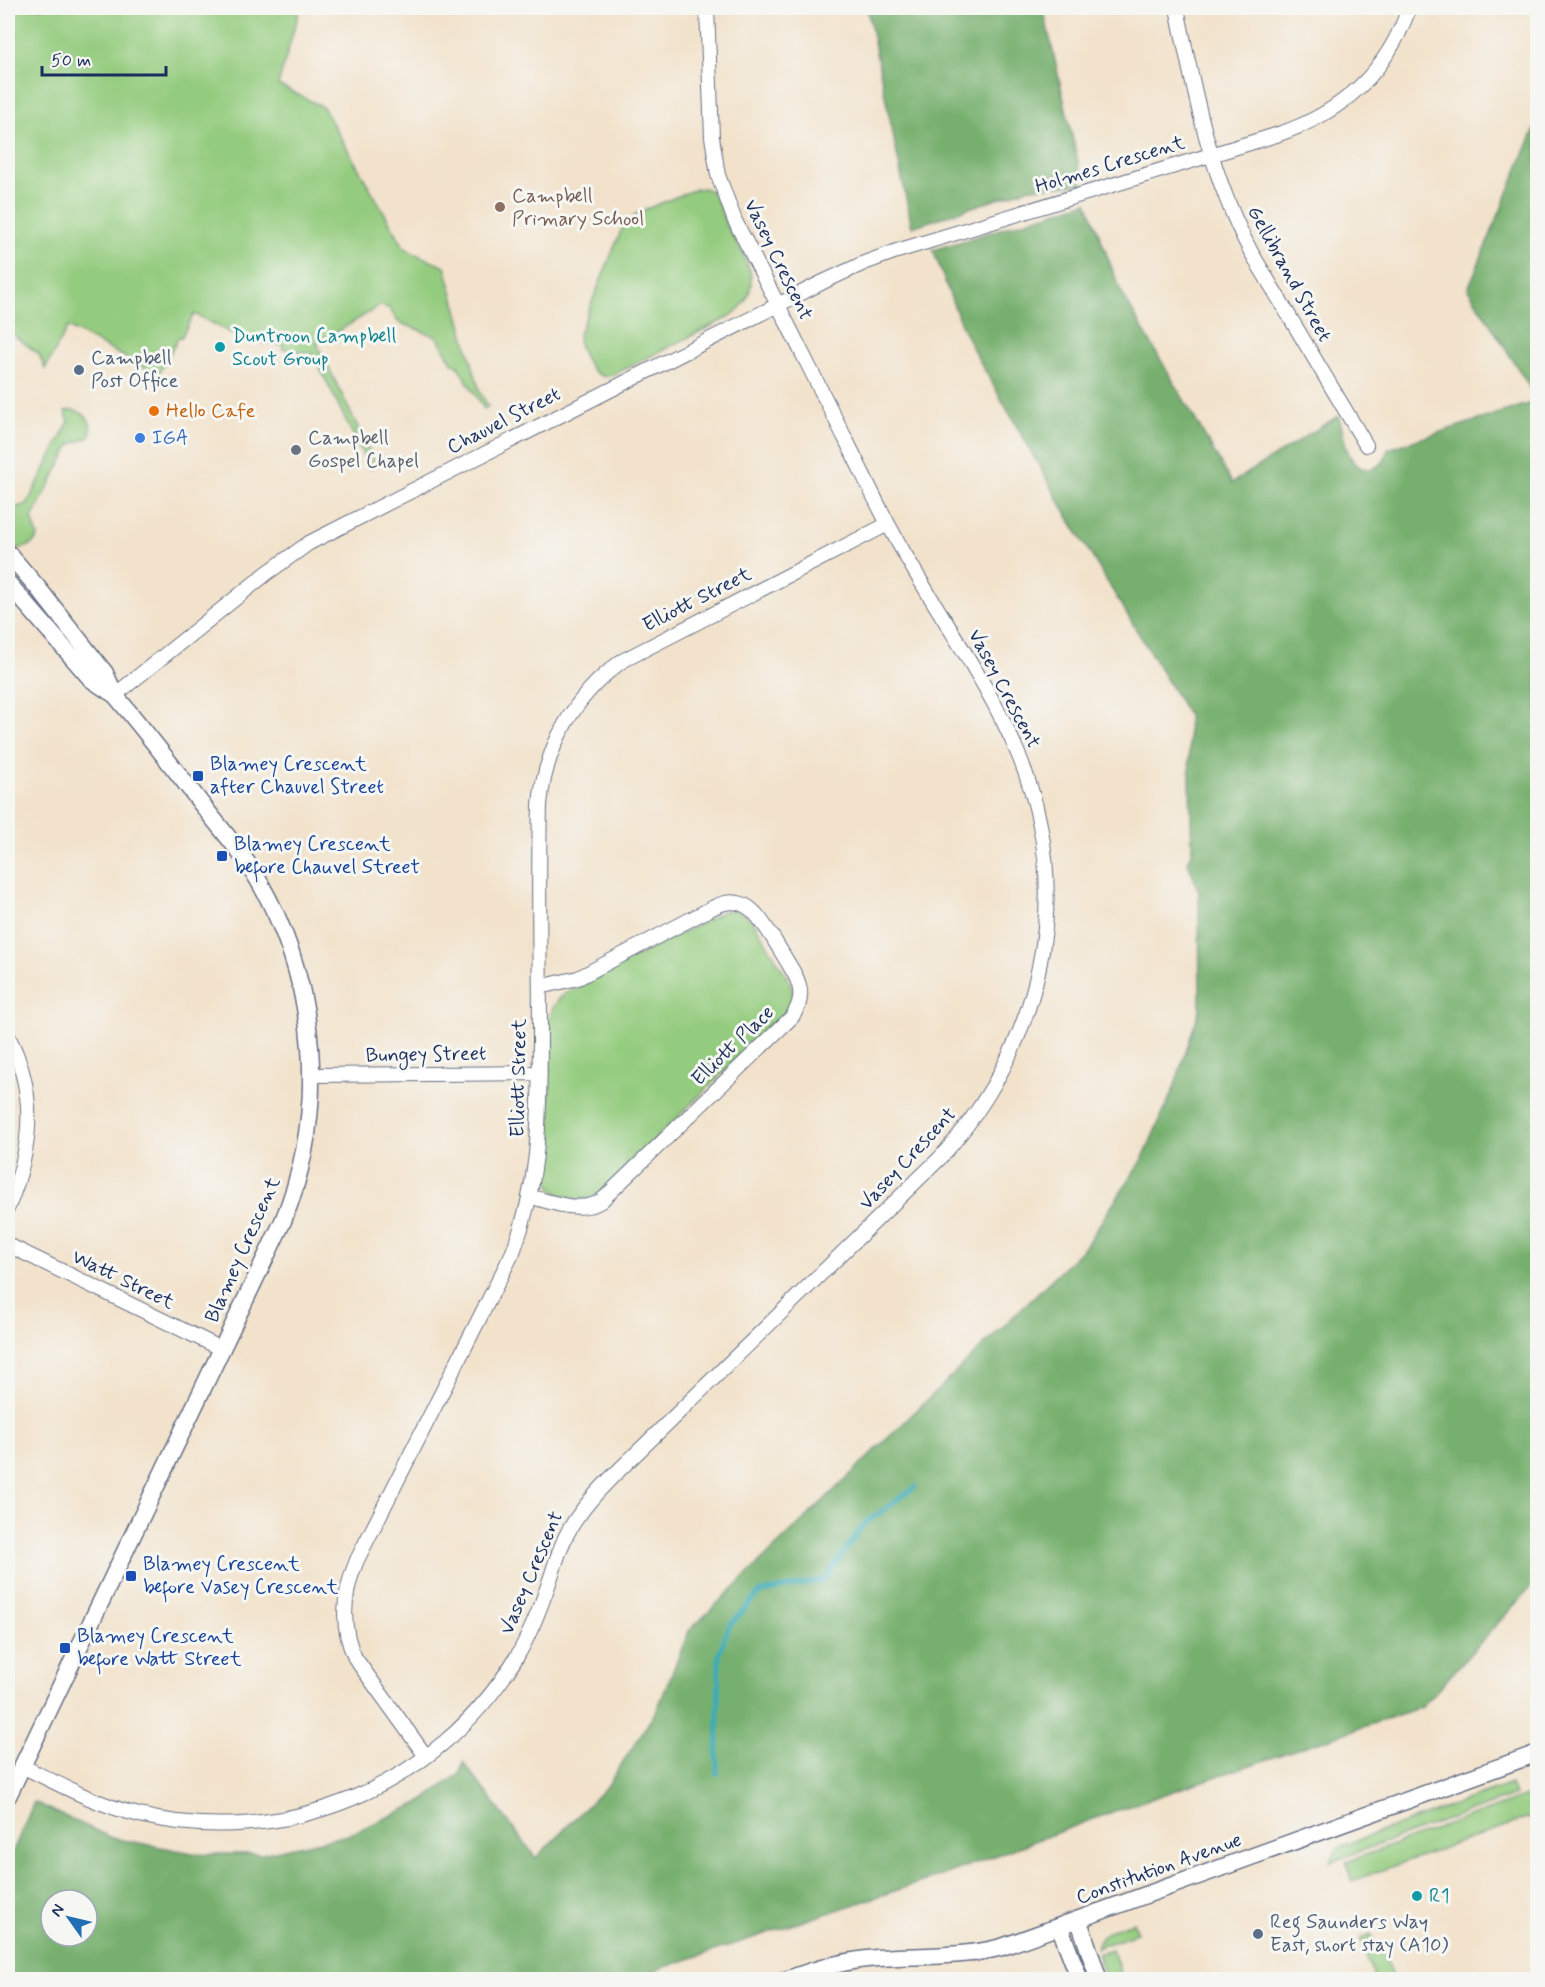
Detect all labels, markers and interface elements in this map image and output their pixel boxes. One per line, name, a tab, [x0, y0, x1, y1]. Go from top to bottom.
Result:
scale bar	[42, 39, 166, 77]
text: 50 m	[51, 49, 91, 73]
street label: Holmes Crescent	[1032, 129, 1188, 201]
place label: Campbell Primary School	[512, 183, 644, 233]
street label: Vasey Crescent	[737, 195, 819, 325]
marker: Campbell Primary School	[493, 200, 507, 214]
street label: Gellibrand Street	[1240, 201, 1338, 347]
place label: Duntroon Campbell Scout Group	[232, 323, 397, 373]
marker: Duntroon Campbell Scout Group	[213, 340, 227, 354]
place label: Campbell Post Office	[91, 345, 178, 395]
marker: Campbell Post Office	[72, 363, 86, 377]
street label: Chauvel Street	[443, 381, 565, 461]
place label: Hello Cafe	[166, 398, 256, 425]
marker: Hello Cafe	[147, 404, 161, 418]
place label: IGA	[152, 425, 188, 452]
place label: Campbell Gospel Chapel	[308, 425, 419, 475]
marker: IGA	[133, 431, 147, 445]
marker: Campbell Gospel Chapel	[289, 443, 303, 457]
street label: Elliott Street	[638, 561, 756, 639]
street label: Vasey Crescent	[961, 625, 1047, 753]
place label: Blamey Crescent after Chauvel Street	[210, 751, 384, 801]
marker: Blamey Crescent after Chauvel Street	[191, 769, 205, 783]
place label: Blamey Crescent before Chauvel Street	[234, 831, 420, 883]
marker: Blamey Crescent before Chauvel Street	[215, 849, 229, 863]
street label: Elliott Place	[686, 1000, 780, 1092]
street label: Elliott Street	[504, 1018, 534, 1138]
street label: Bungey Street	[365, 1040, 487, 1071]
street label: Vasey Crescent	[853, 1102, 963, 1216]
street label: Blamey Crescent	[199, 1173, 287, 1327]
street label: Watt Street	[67, 1244, 179, 1317]
street label: Vasey Crescent	[494, 1507, 570, 1639]
place label: Blamey Crescent before Vasey Crescent	[143, 1551, 339, 1603]
marker: Blamey Crescent before Vasey Crescent	[124, 1569, 138, 1583]
place label: Blamey Crescent before Watt Street	[77, 1623, 242, 1675]
marker: Blamey Crescent before Watt Street	[58, 1641, 72, 1655]
street label: Constitution Avenue	[1072, 1826, 1246, 1912]
place label: R1	[1429, 1883, 1450, 1910]
north arrow	[39, 1888, 99, 1948]
marker: R1	[1410, 1889, 1424, 1903]
text: N	[46, 1900, 69, 1921]
place label: Reg Saunders Way East, short stay (A10)	[1270, 1909, 1448, 1959]
marker: Reg Saunders Way East, short stay (A10)	[1251, 1927, 1265, 1941]

